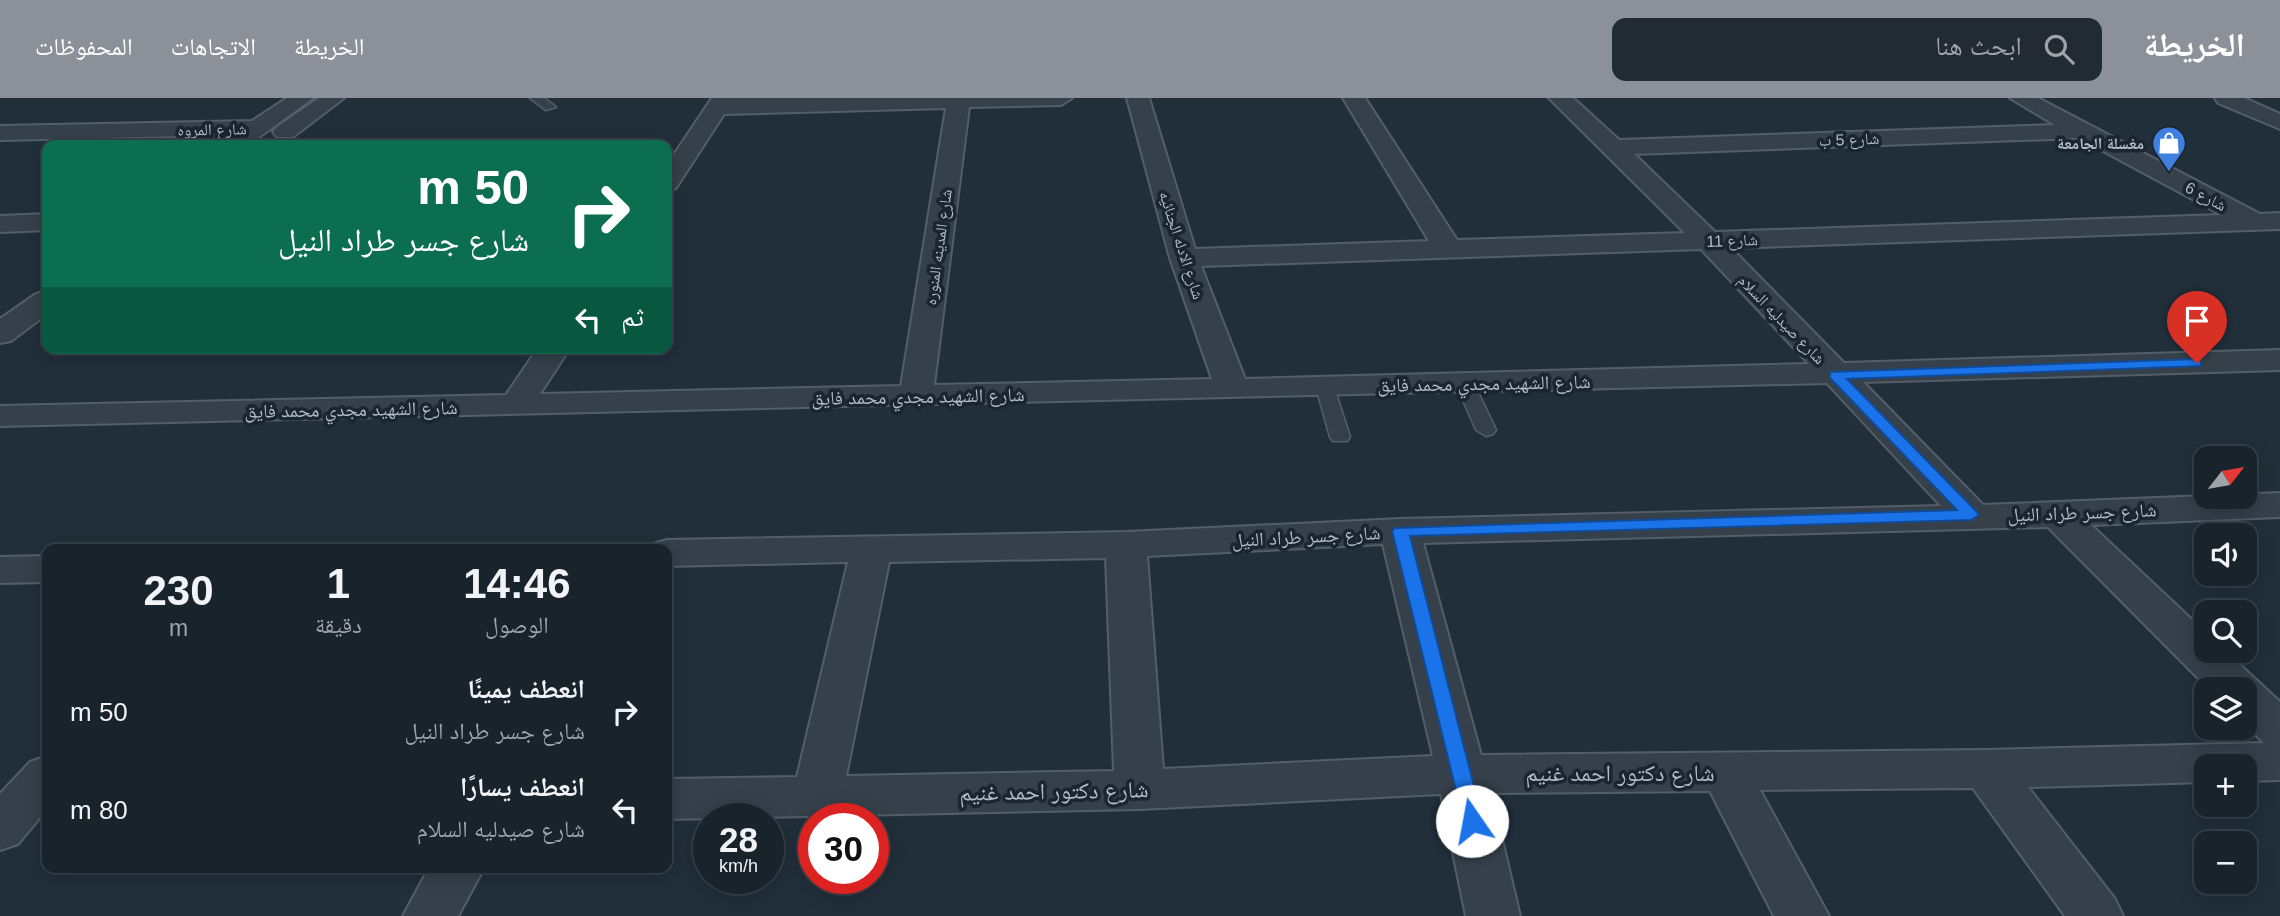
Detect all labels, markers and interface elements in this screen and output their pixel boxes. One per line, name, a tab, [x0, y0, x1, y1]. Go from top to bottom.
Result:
search box	[1612, 18, 2102, 81]
text: الخريطة	[2144, 26, 2245, 63]
icon: search	[2040, 30, 2078, 68]
text: ابحث هنا	[1935, 31, 2022, 61]
text: المحفوظات	[35, 33, 133, 60]
text: الاتجاهات	[171, 33, 256, 60]
text: الخريطة	[294, 33, 365, 60]
street label: شارع المروه	[177, 120, 247, 141]
shop icon: مغسلة الجامعة	[2150, 124, 2188, 173]
street label: شارع 5 ب	[1818, 130, 1880, 151]
place label: مغسلة الجامعة	[2057, 135, 2144, 152]
text: 50 m	[417, 160, 529, 214]
icon: right	[553, 168, 644, 259]
street label: شارع 6	[2182, 179, 2229, 216]
street label: شارع المدينه المنوره	[922, 188, 957, 306]
street label: شارع الادله الجنائيه	[1154, 189, 1207, 302]
text: شارع جسر طراد النيل	[278, 222, 529, 258]
street label: شارع 11	[1706, 231, 1758, 252]
street label: شارع صيدليه السلام	[1733, 271, 1828, 369]
pin	[2167, 291, 2227, 363]
icon: left	[569, 301, 607, 339]
text: ثم	[621, 302, 644, 332]
icon: arrive	[2178, 302, 2216, 340]
street label: شارع الشهيد مجدي محمد فايق	[1377, 371, 1591, 401]
street label: شارع الشهيد مجدي محمد فايق	[811, 384, 1025, 414]
street label: شارع الشهيد مجدي محمد فايق	[244, 397, 458, 427]
north arrow	[2194, 446, 2258, 509]
map controls	[2194, 446, 2257, 894]
street label: شارع جسر طراد النيل	[2007, 499, 2157, 527]
street label: شارع جسر طراد النيل	[1231, 522, 1381, 552]
button: sound	[2194, 523, 2257, 586]
text: 1	[327, 560, 350, 607]
text: 14:46	[463, 560, 571, 607]
text: 230	[143, 567, 214, 614]
button: search	[2194, 600, 2257, 663]
text: دقيقة	[315, 612, 362, 638]
text: الوصول	[485, 612, 549, 638]
text: m	[169, 615, 188, 641]
text: انعطف يمينًا	[468, 674, 585, 704]
button: layers	[2194, 677, 2257, 740]
icon: right	[606, 693, 644, 731]
text: 50 m	[70, 697, 128, 727]
text: شارع جسر طراد النيل	[405, 718, 585, 744]
button: +	[2194, 754, 2257, 817]
street label: شارع دكتور احمد غنيم	[1525, 760, 1715, 789]
text: انعطف يسارًا	[460, 772, 585, 802]
street label: شارع دكتور احمد غنيم	[959, 776, 1149, 809]
position arrow	[1435, 784, 1509, 858]
icon: left	[606, 791, 644, 829]
text: 80 m	[70, 795, 128, 825]
speed limit sign: 30	[798, 803, 889, 894]
text: شارع صيدليه السلام	[417, 816, 585, 842]
text: 28	[719, 820, 758, 859]
button: −	[2194, 831, 2257, 894]
text: km/h	[719, 856, 758, 876]

